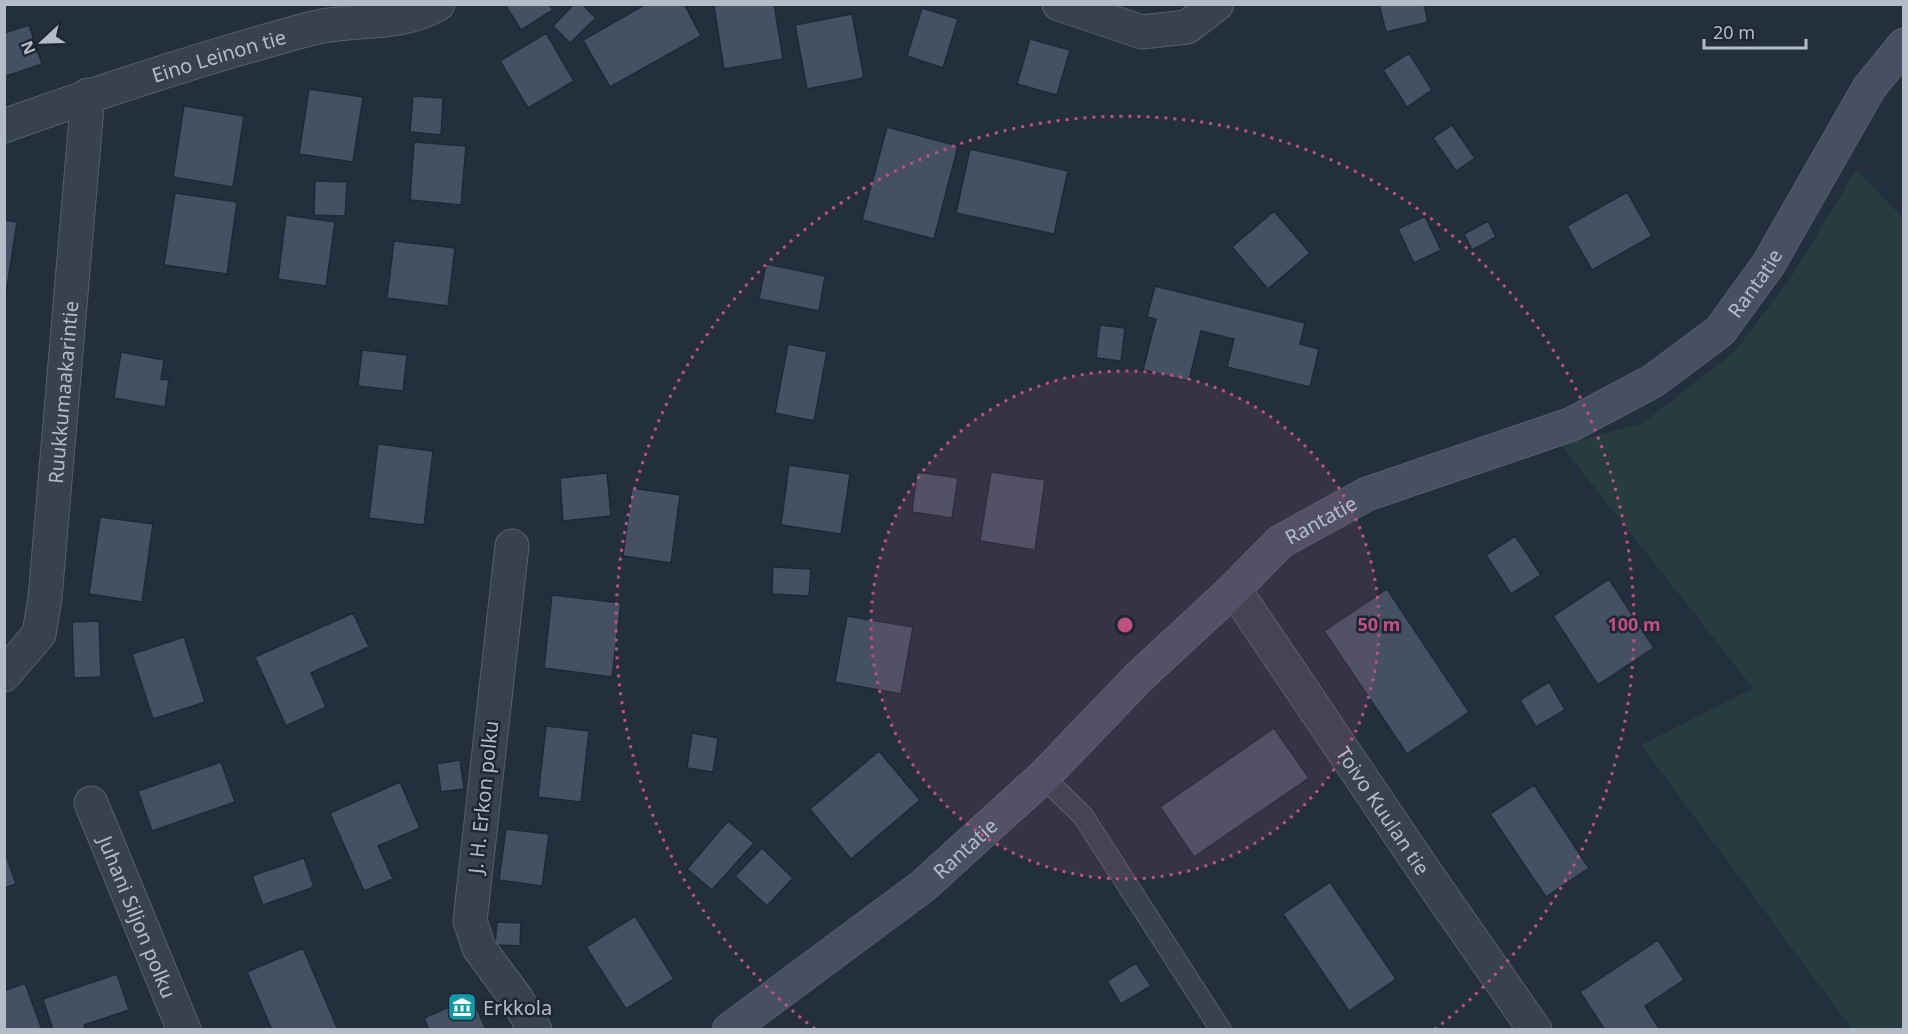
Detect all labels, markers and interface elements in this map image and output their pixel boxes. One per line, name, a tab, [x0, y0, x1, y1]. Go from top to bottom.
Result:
north arrow	[12, 12, 72, 72]
scale bar	[1704, 12, 1806, 50]
text: 20 m	[1713, 20, 1755, 44]
street label: Eino Leinon tie	[148, 23, 289, 88]
text: N	[15, 37, 41, 58]
street label: Rantatie	[1721, 244, 1788, 323]
street label: Ruukkumaakarintie	[41, 300, 84, 485]
street label: Rantatie	[1280, 489, 1361, 550]
text: 50 m	[1358, 612, 1400, 636]
text: 100 m	[1607, 612, 1661, 636]
centre of rings	[1115, 615, 1135, 635]
street label: J. H. Erkon polku	[461, 719, 504, 877]
street label: Toivo Kuulan tie	[1330, 741, 1436, 880]
street label: Rantatie	[927, 812, 1003, 884]
street label: Juhani Siljon polku	[92, 830, 183, 1002]
museum icon: Erkkola	[446, 991, 478, 1023]
place label: Erkkola	[483, 994, 552, 1021]

